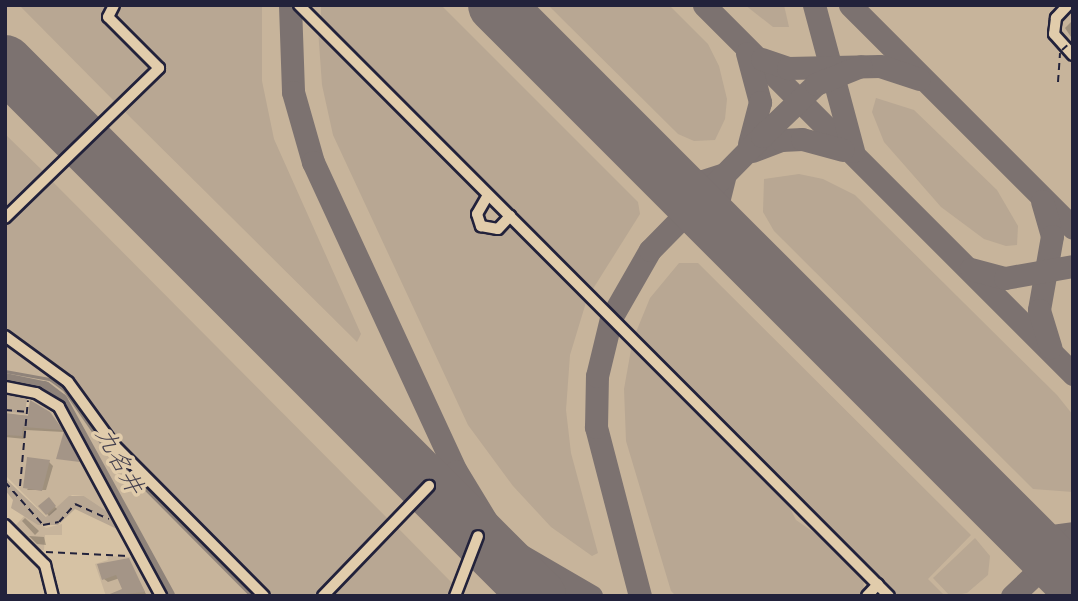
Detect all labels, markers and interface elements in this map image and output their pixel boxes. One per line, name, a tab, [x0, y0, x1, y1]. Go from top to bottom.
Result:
water label: 九名井	[89, 423, 149, 499]

